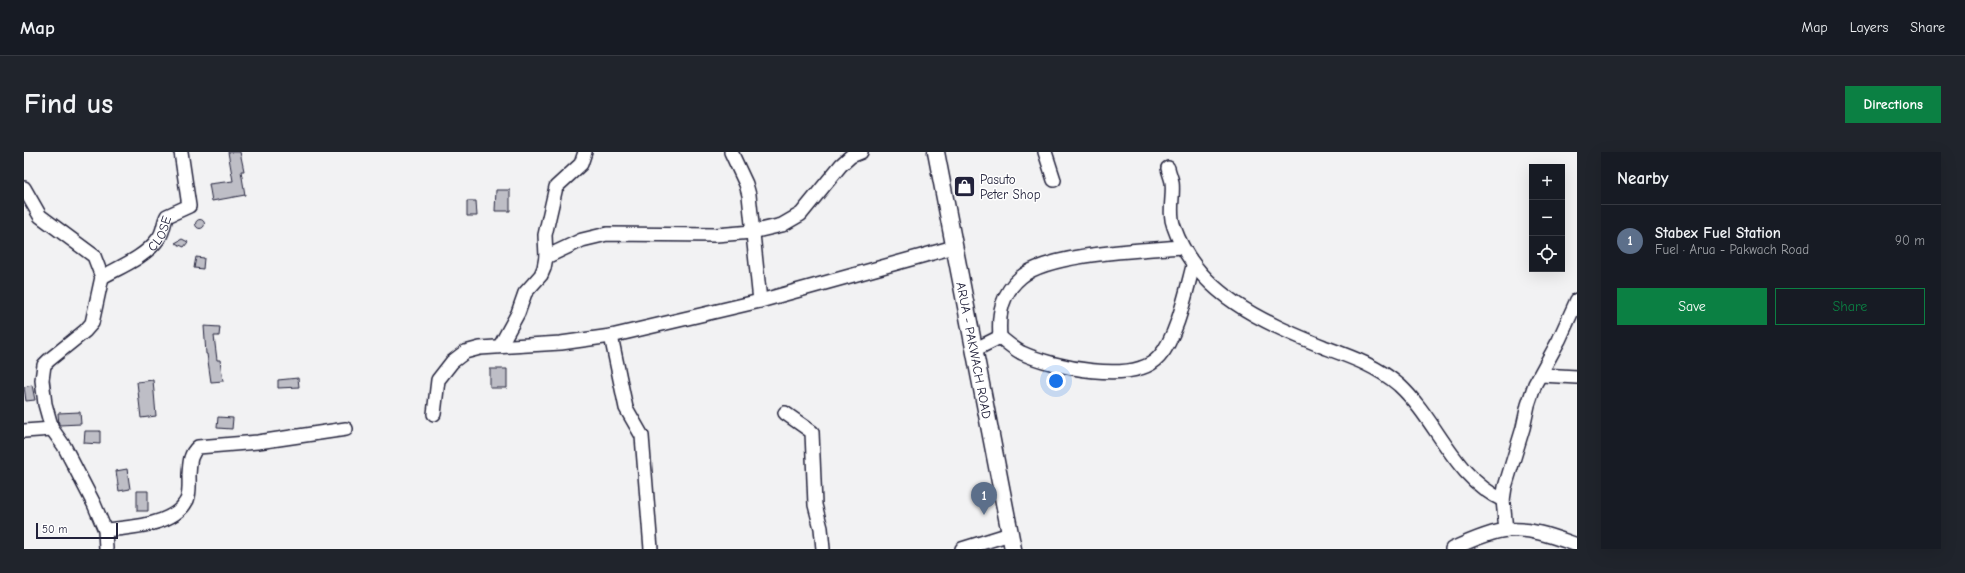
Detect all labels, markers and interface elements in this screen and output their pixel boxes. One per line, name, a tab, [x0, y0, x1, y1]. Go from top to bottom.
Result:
text: Map	[20, 17, 55, 39]
text: Map	[1801, 19, 1828, 36]
text: Layers	[1850, 19, 1888, 36]
text: Share	[1910, 19, 1945, 36]
button: Directions	[1845, 86, 1941, 123]
text: Find us	[24, 88, 113, 120]
map controls	[1529, 164, 1565, 272]
button: +	[1529, 164, 1565, 200]
text: Nearby	[1617, 169, 1668, 188]
place label: Pasuto Peter Shop	[980, 172, 1041, 202]
shop icon: Pasuto Peter Shop	[952, 173, 978, 199]
button: −	[1529, 200, 1565, 236]
street label: CLOSE	[144, 214, 174, 254]
text: Stabex Fuel Station	[1655, 224, 1781, 242]
text: 1	[1627, 233, 1633, 248]
text: 90 m	[1895, 233, 1925, 248]
button: locate	[1529, 236, 1565, 272]
text: Fuel · Arua - Pakwach Road	[1655, 242, 1809, 257]
street label: ARUA - PAKWACH ROAD	[954, 281, 995, 420]
button: Save	[1617, 288, 1767, 325]
button: Share	[1775, 288, 1925, 325]
your location	[1046, 371, 1066, 391]
pin: 1	[971, 482, 997, 515]
scale bar	[36, 521, 118, 540]
text: 50 m	[42, 523, 67, 536]

